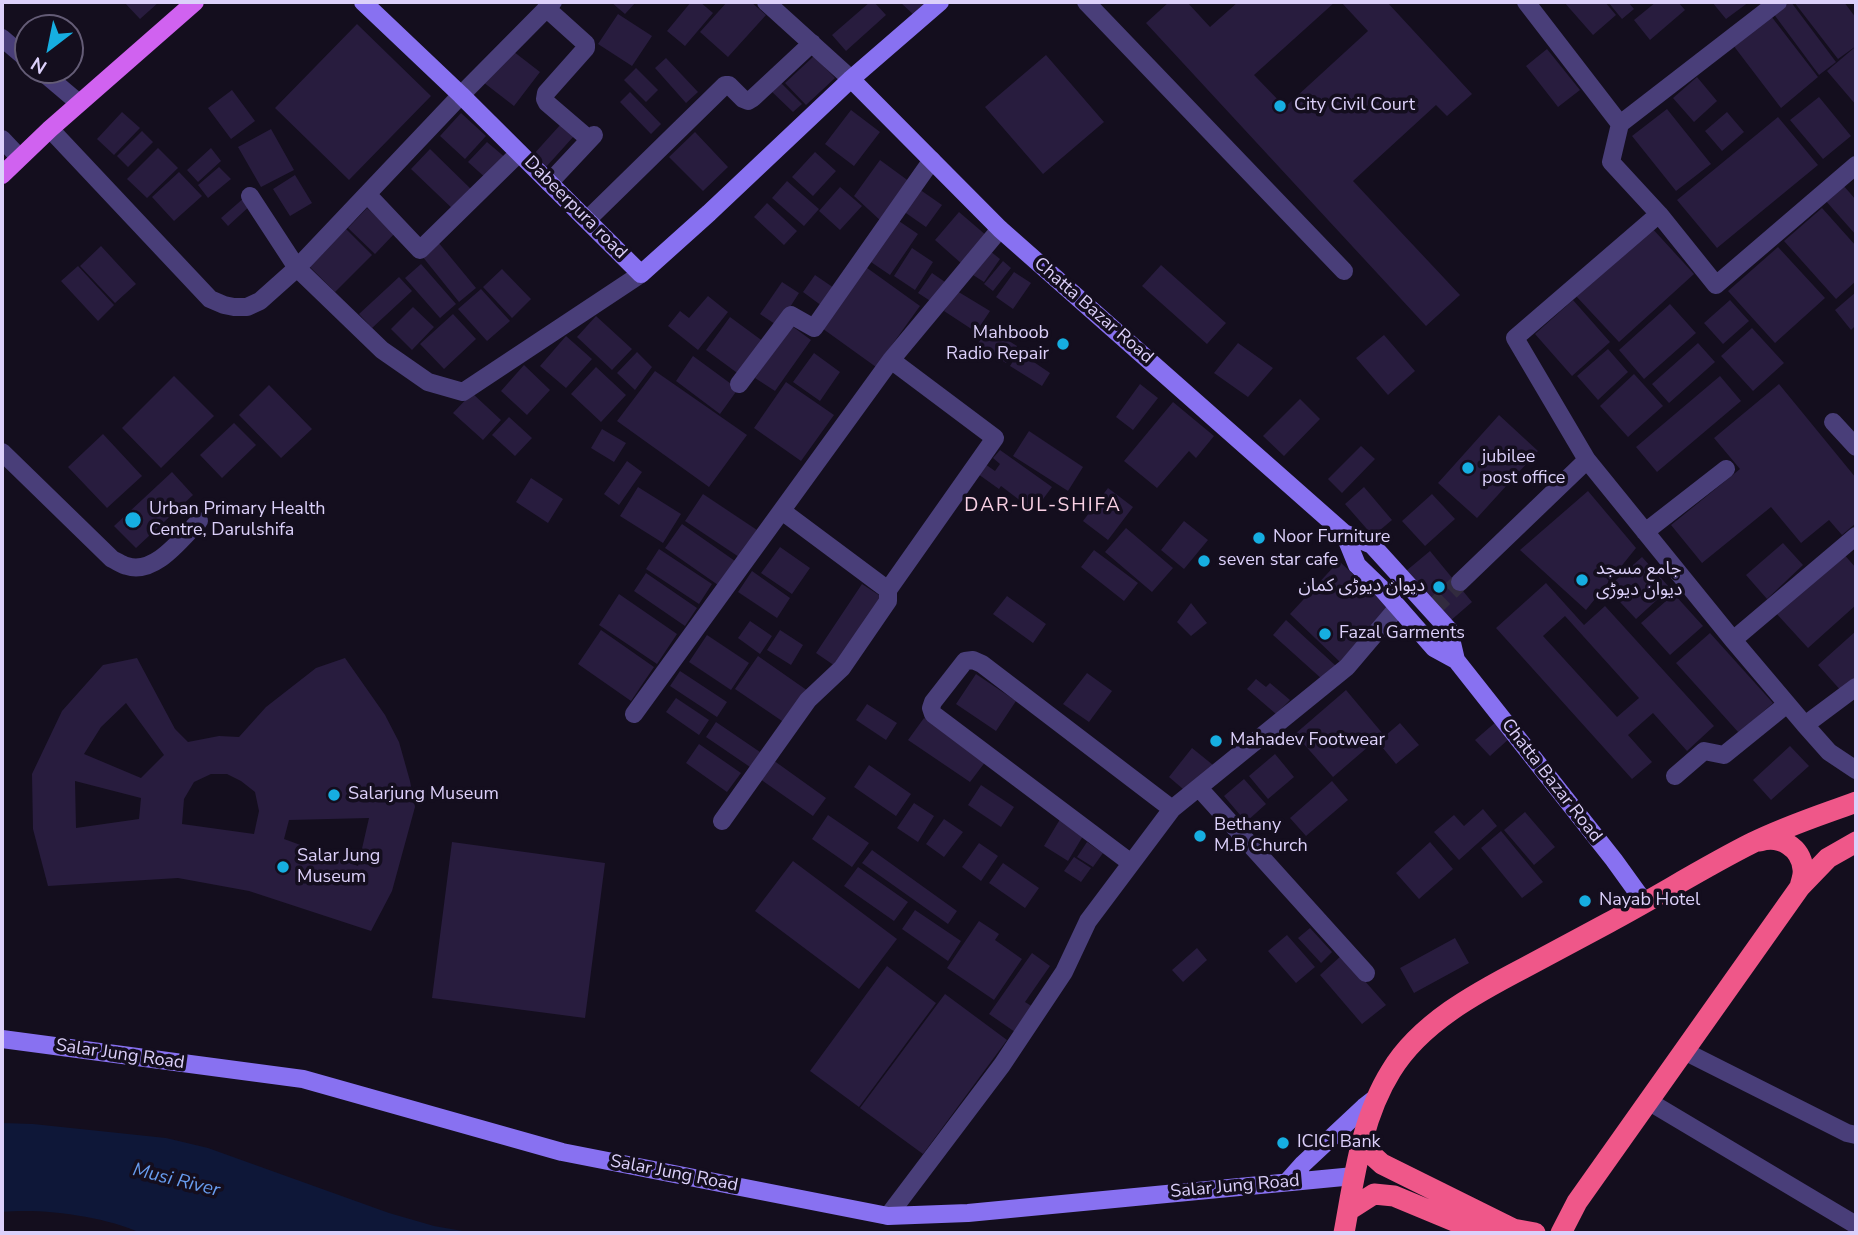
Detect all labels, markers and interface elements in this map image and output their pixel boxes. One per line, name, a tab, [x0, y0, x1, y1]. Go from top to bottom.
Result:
north arrow	[14, 14, 84, 84]
text: N	[26, 50, 52, 80]
place label: City Civil Court	[1294, 95, 1415, 117]
marker: City Civil Court	[1272, 98, 1288, 114]
street label: Dabeerpura road	[519, 152, 631, 264]
street label: Chatta Bazar Road	[1029, 253, 1157, 369]
place label: Mahboob Radio Repair	[946, 323, 1049, 366]
marker: Mahboob Radio Repair	[1055, 336, 1071, 352]
place label: jubilee post office	[1482, 447, 1565, 490]
marker: jubilee post office	[1460, 460, 1476, 476]
district label: DAR-UL-SHIFA	[966, 495, 1120, 517]
place label: Urban Primary Health Centre, Darulshifa	[149, 499, 326, 542]
marker: Urban Primary Health Centre, Darulshifa	[123, 510, 143, 530]
place label: Noor Furniture	[1273, 527, 1390, 549]
marker: Noor Furniture	[1251, 530, 1267, 546]
place label: seven star cafe	[1218, 550, 1338, 572]
marker: seven star cafe	[1196, 553, 1212, 569]
place label: جامع مسجد دیوان دیوڑی	[1596, 559, 1682, 602]
marker: جامع مسجد دیوان دیوڑی	[1574, 572, 1590, 588]
place label: دیوان دیوڑی کمان	[1299, 576, 1425, 598]
marker: دیوان دیوڑی کمان	[1431, 579, 1447, 595]
place label: Fazal Garments	[1339, 623, 1465, 645]
marker: Fazal Garments	[1317, 626, 1333, 642]
street label: Chatta Bazar Road	[1496, 715, 1606, 847]
place label: Mahadev Footwear	[1230, 730, 1385, 752]
marker: Mahadev Footwear	[1208, 733, 1224, 749]
place label: Salarjung Museum	[348, 784, 499, 806]
marker: Salarjung Museum	[326, 787, 342, 803]
place label: Bethany M.B Church	[1214, 815, 1308, 858]
marker: Bethany M.B Church	[1192, 828, 1208, 844]
place label: Salar Jung Museum	[297, 846, 380, 888]
marker: Salar Jung Museum	[275, 859, 291, 875]
place label: Nayab Hotel	[1599, 890, 1700, 912]
marker: Nayab Hotel	[1577, 893, 1593, 909]
street label: Salar Jung Road	[54, 1035, 186, 1075]
place label: ICICI Bank	[1297, 1132, 1381, 1154]
marker: ICICI Bank	[1275, 1135, 1291, 1151]
street label: Salar Jung Road	[608, 1151, 740, 1197]
water label: Musi River	[130, 1159, 222, 1203]
street label: Salar Jung Road	[1169, 1171, 1301, 1203]

